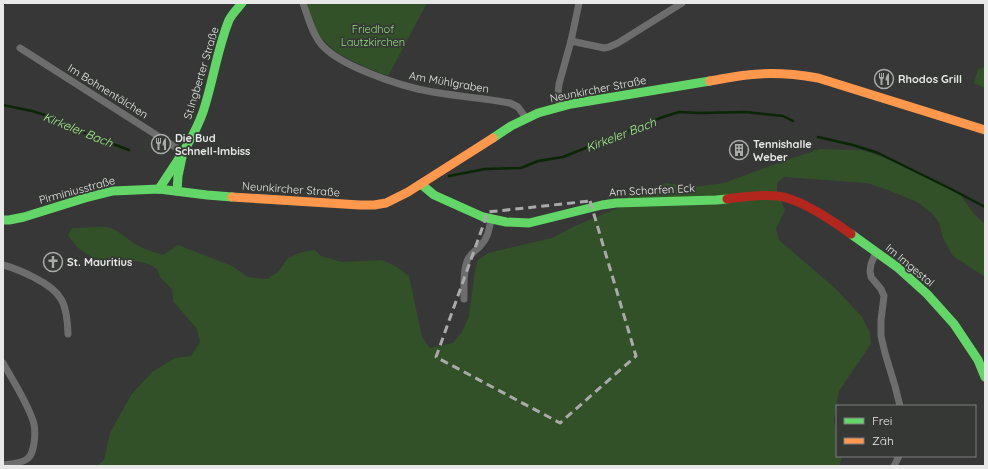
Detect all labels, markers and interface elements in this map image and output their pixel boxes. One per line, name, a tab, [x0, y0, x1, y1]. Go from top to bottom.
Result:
park label: Friedhof Lautzkirchen	[341, 22, 405, 49]
street label: St.Ingberter Straße	[180, 25, 222, 121]
street label: Im Bohnentälchen	[65, 61, 151, 121]
street label: Am Mühlgraben	[408, 68, 490, 96]
restaurant icon: Rhodos Grill	[873, 68, 895, 90]
place label: Rhodos Grill	[898, 72, 962, 86]
street label: Neunkircher Straße	[549, 73, 647, 105]
water label: Kirkeler Bach	[41, 109, 115, 150]
water label: Kirkeler Bach	[584, 114, 658, 155]
place label: Die Bud Schnell-Imbiss	[175, 131, 250, 158]
restaurant icon: Die Bud Schnell-Imbiss	[150, 133, 172, 155]
place label: Tennishalle Weber	[753, 137, 812, 164]
building icon: Tennishalle Weber	[728, 139, 750, 161]
street label: Pirminiusstraße	[37, 173, 117, 207]
street label: Neunkircher Straße	[242, 179, 340, 199]
street label: Am Scharfen Eck	[609, 181, 695, 199]
street label: Im Imgestal	[883, 241, 937, 289]
church icon: St. Mauritius	[42, 251, 64, 273]
place label: St. Mauritius	[67, 255, 132, 269]
legend	[836, 405, 976, 457]
text: Frei	[872, 413, 892, 428]
text: Zäh	[872, 433, 894, 448]

